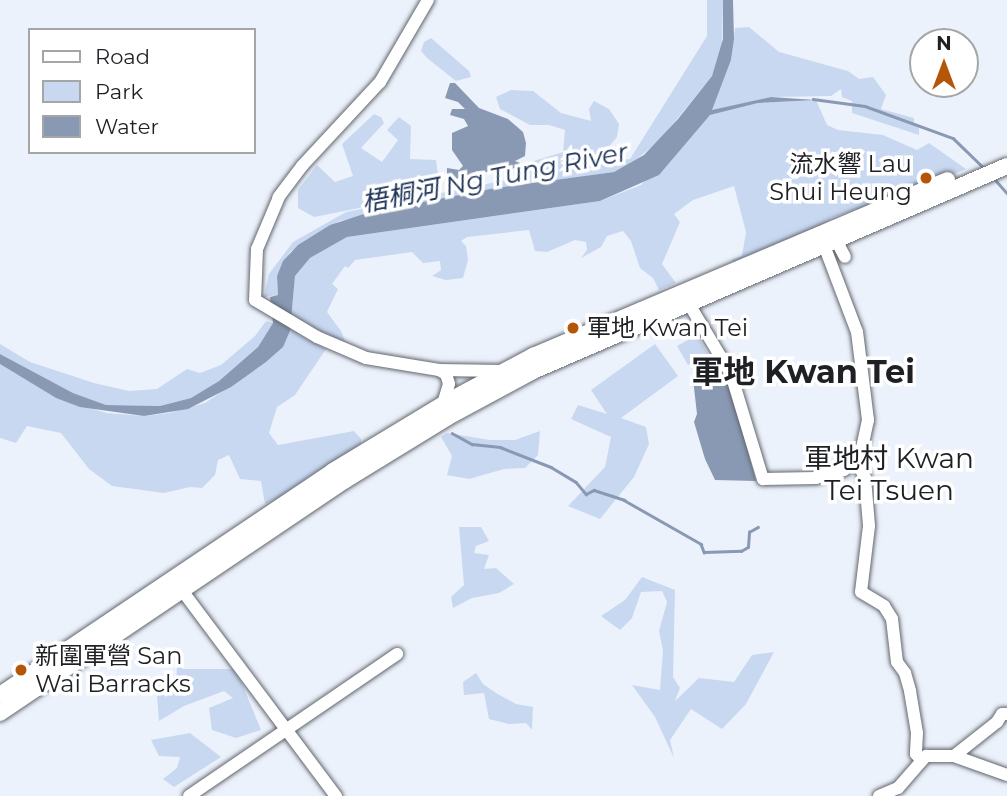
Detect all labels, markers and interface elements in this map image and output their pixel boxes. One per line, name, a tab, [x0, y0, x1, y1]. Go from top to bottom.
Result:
legend	[28, 28, 256, 154]
north arrow	[909, 28, 979, 98]
text: N	[936, 32, 952, 55]
text: Road	[95, 44, 150, 69]
text: Park	[95, 79, 143, 104]
text: Water	[95, 114, 159, 139]
water label: 梧桐河 Ng Tung River	[359, 137, 631, 219]
place label: 流水響 Lau Shui Heung	[769, 150, 912, 206]
marker: 流水響 Lau Shui Heung	[918, 170, 934, 186]
place label: 軍地 Kwan Tei	[587, 314, 748, 342]
marker: 軍地 Kwan Tei	[565, 320, 581, 336]
district label: 軍地 Kwan Tei	[691, 353, 915, 391]
district label: 軍地村 Kwan Tei Tsuen	[804, 441, 974, 507]
place label: 新圍軍營 San Wai Barracks	[35, 642, 191, 698]
marker: 新圍軍營 San Wai Barracks	[13, 662, 29, 678]

